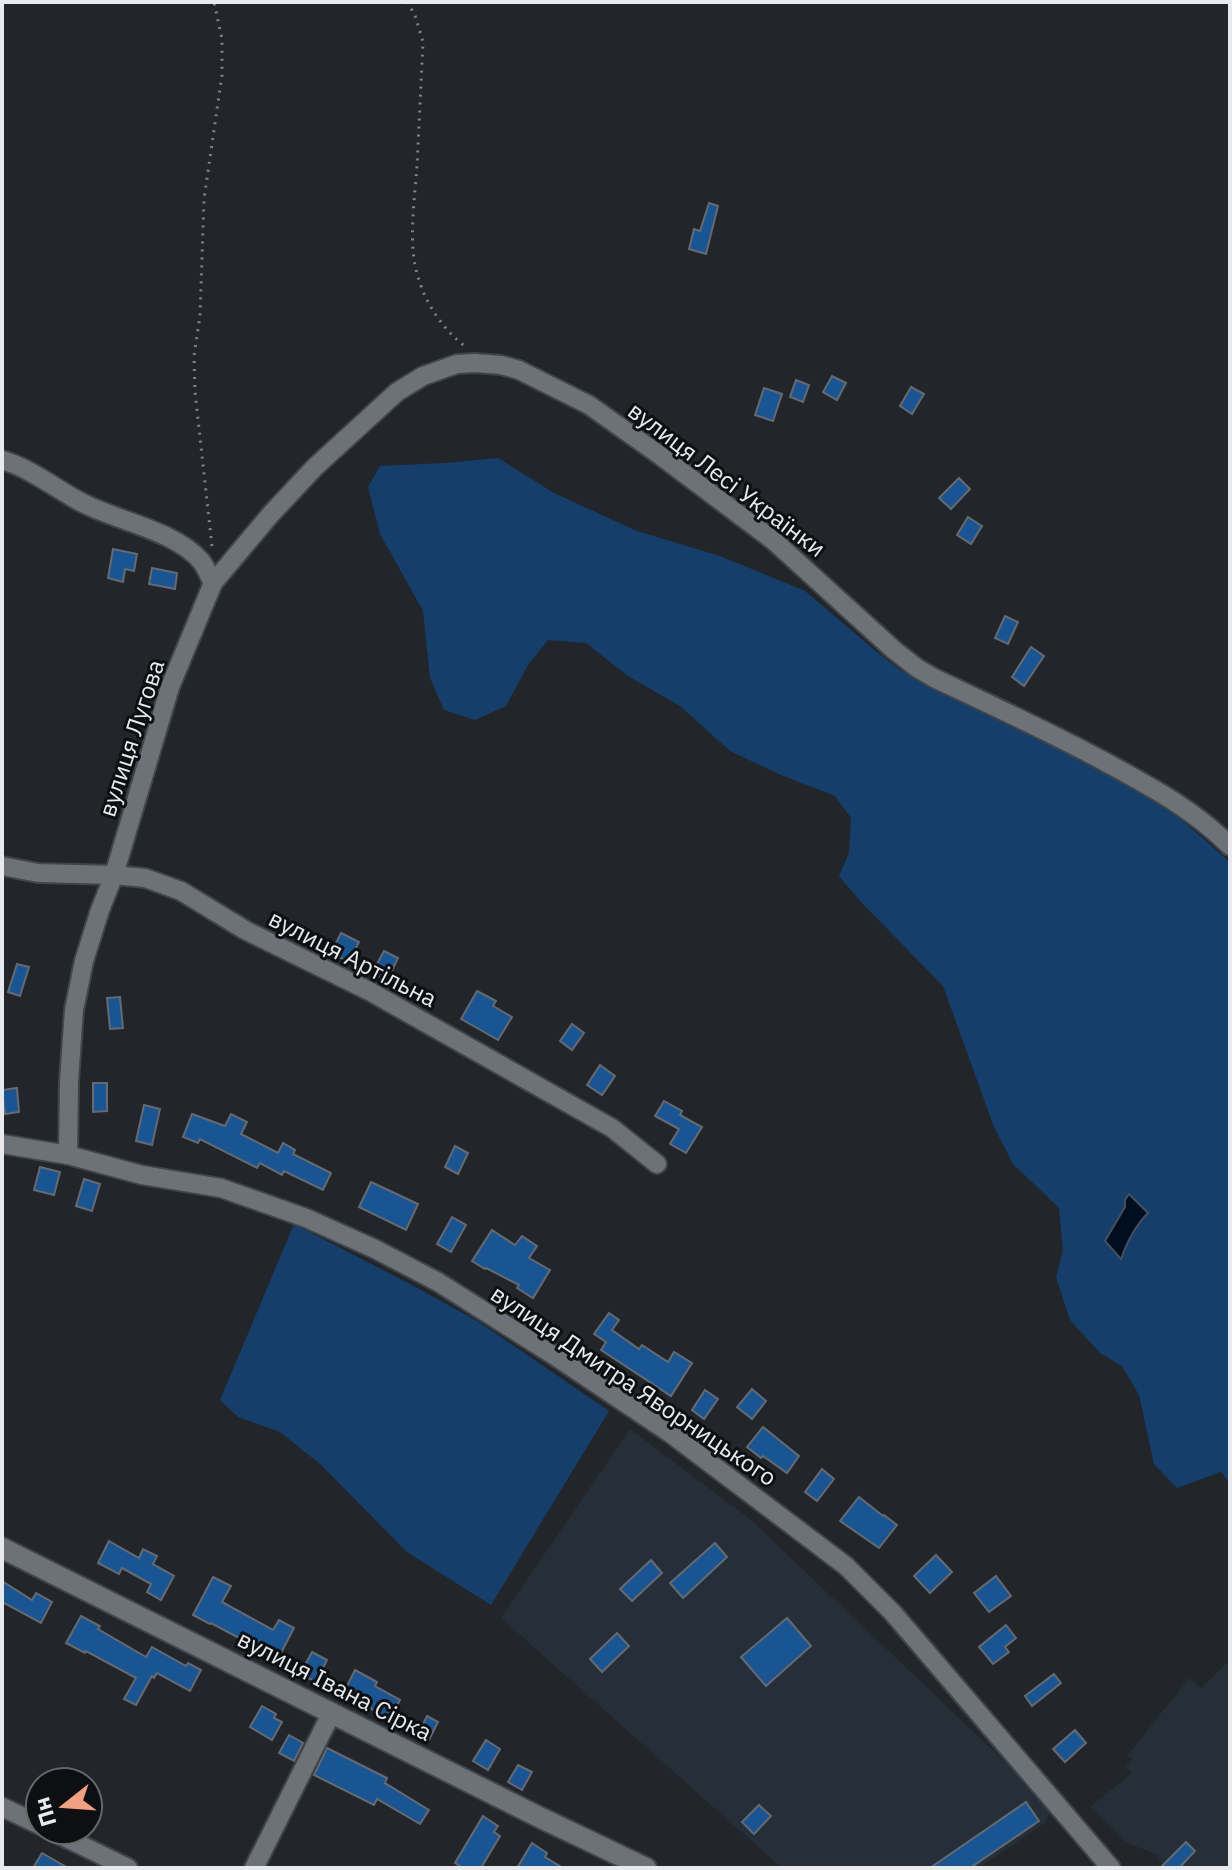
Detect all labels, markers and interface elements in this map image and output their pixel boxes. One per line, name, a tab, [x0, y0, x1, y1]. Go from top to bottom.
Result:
street label: вулиця Лесі Українки	[622, 394, 832, 564]
street label: вулиця Лугова	[91, 655, 171, 821]
street label: вулиця Артільна	[263, 902, 443, 1014]
street label: вулиця Дмитра Яворницького	[485, 1277, 783, 1493]
street label: вулиця Івана Сірка	[232, 1622, 438, 1748]
north arrow	[24, 1766, 104, 1846]
text: Пн	[26, 1794, 63, 1830]

